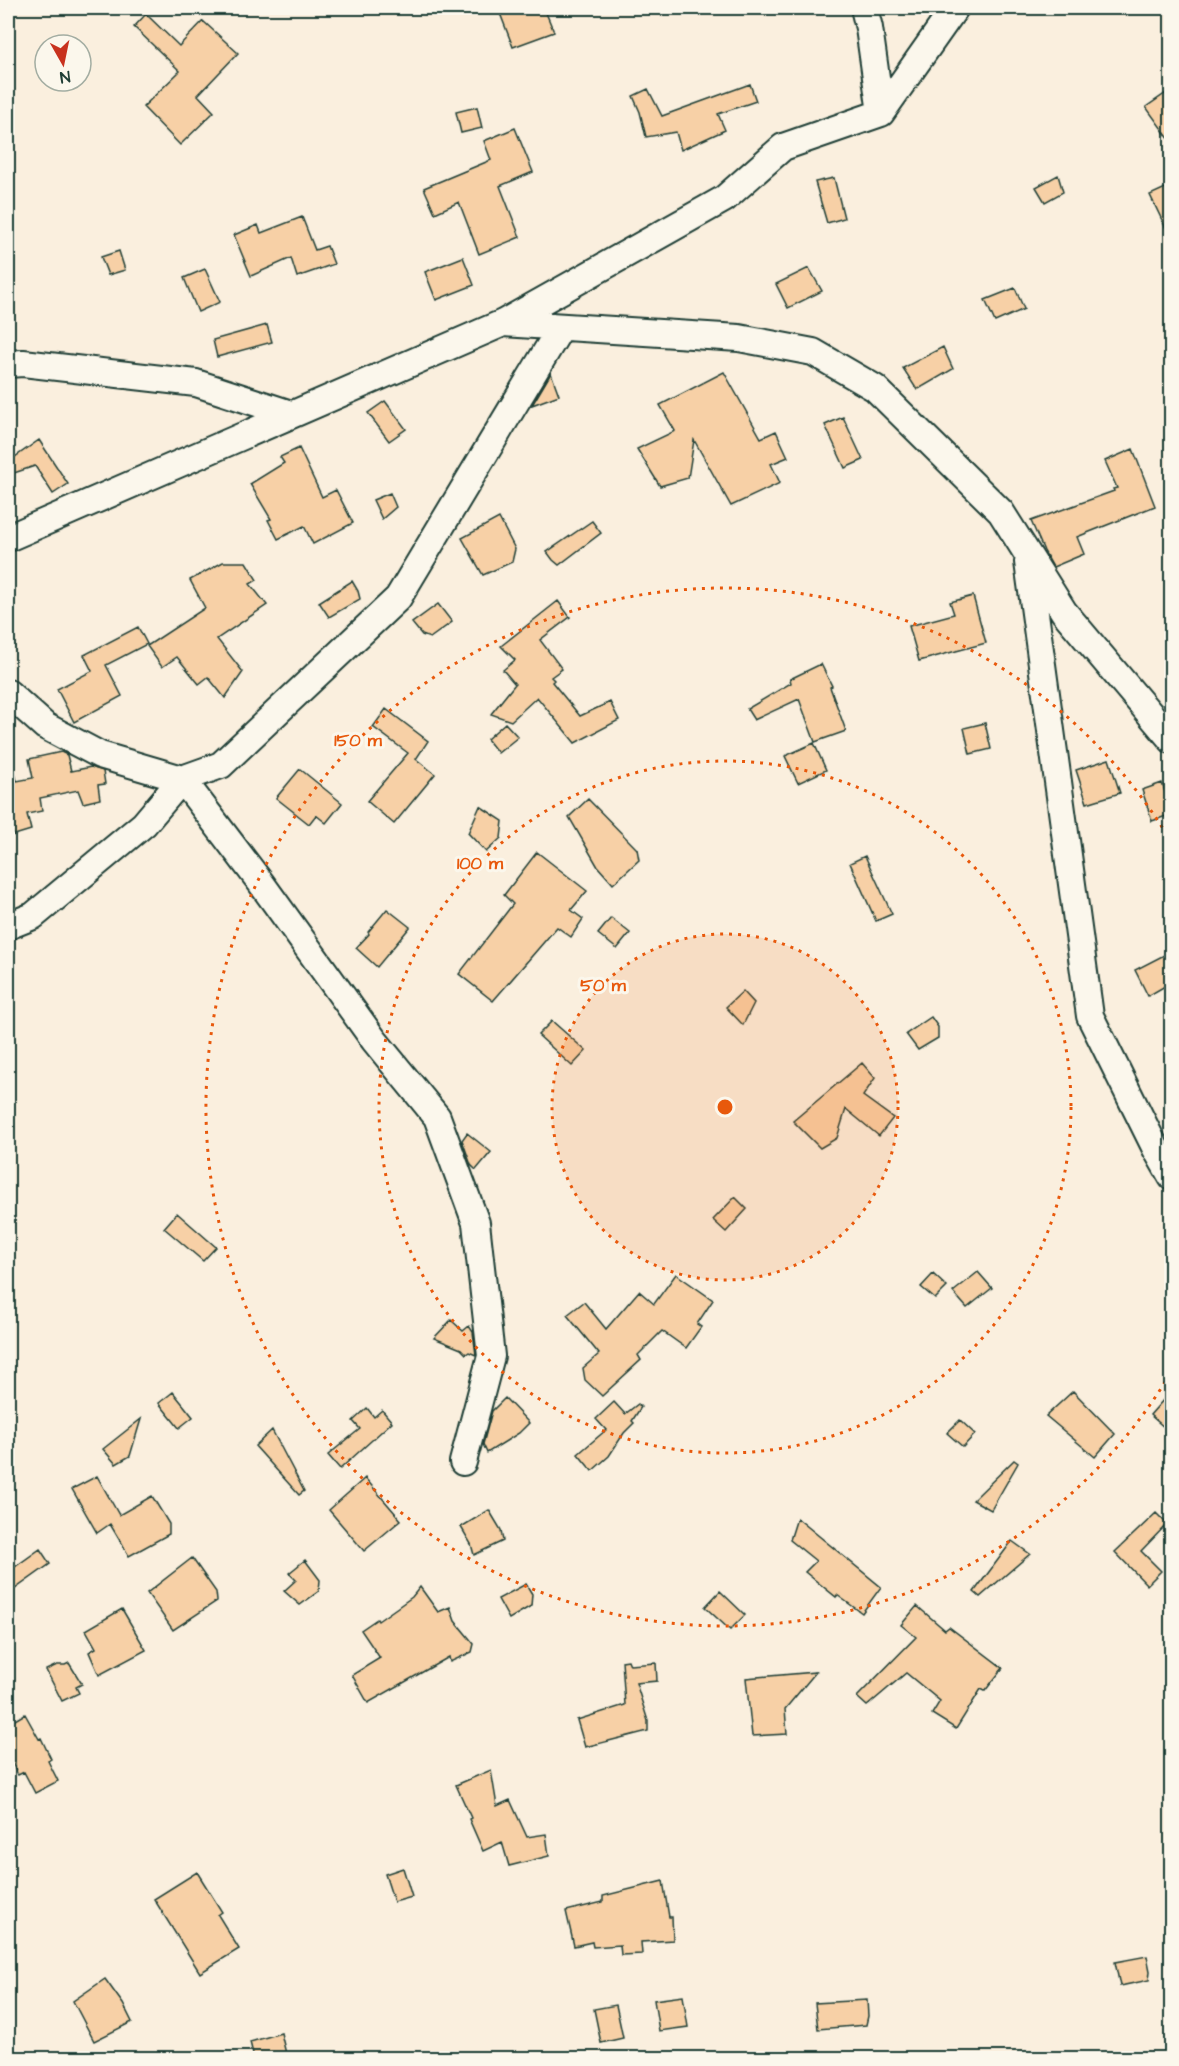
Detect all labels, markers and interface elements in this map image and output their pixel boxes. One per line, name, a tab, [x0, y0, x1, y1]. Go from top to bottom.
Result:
north arrow	[33, 33, 93, 93]
text: N	[59, 65, 72, 88]
text: 150 m	[334, 728, 383, 753]
text: 100 m	[457, 851, 504, 876]
text: 50 m	[580, 973, 627, 998]
centre of rings	[715, 1097, 735, 1117]

